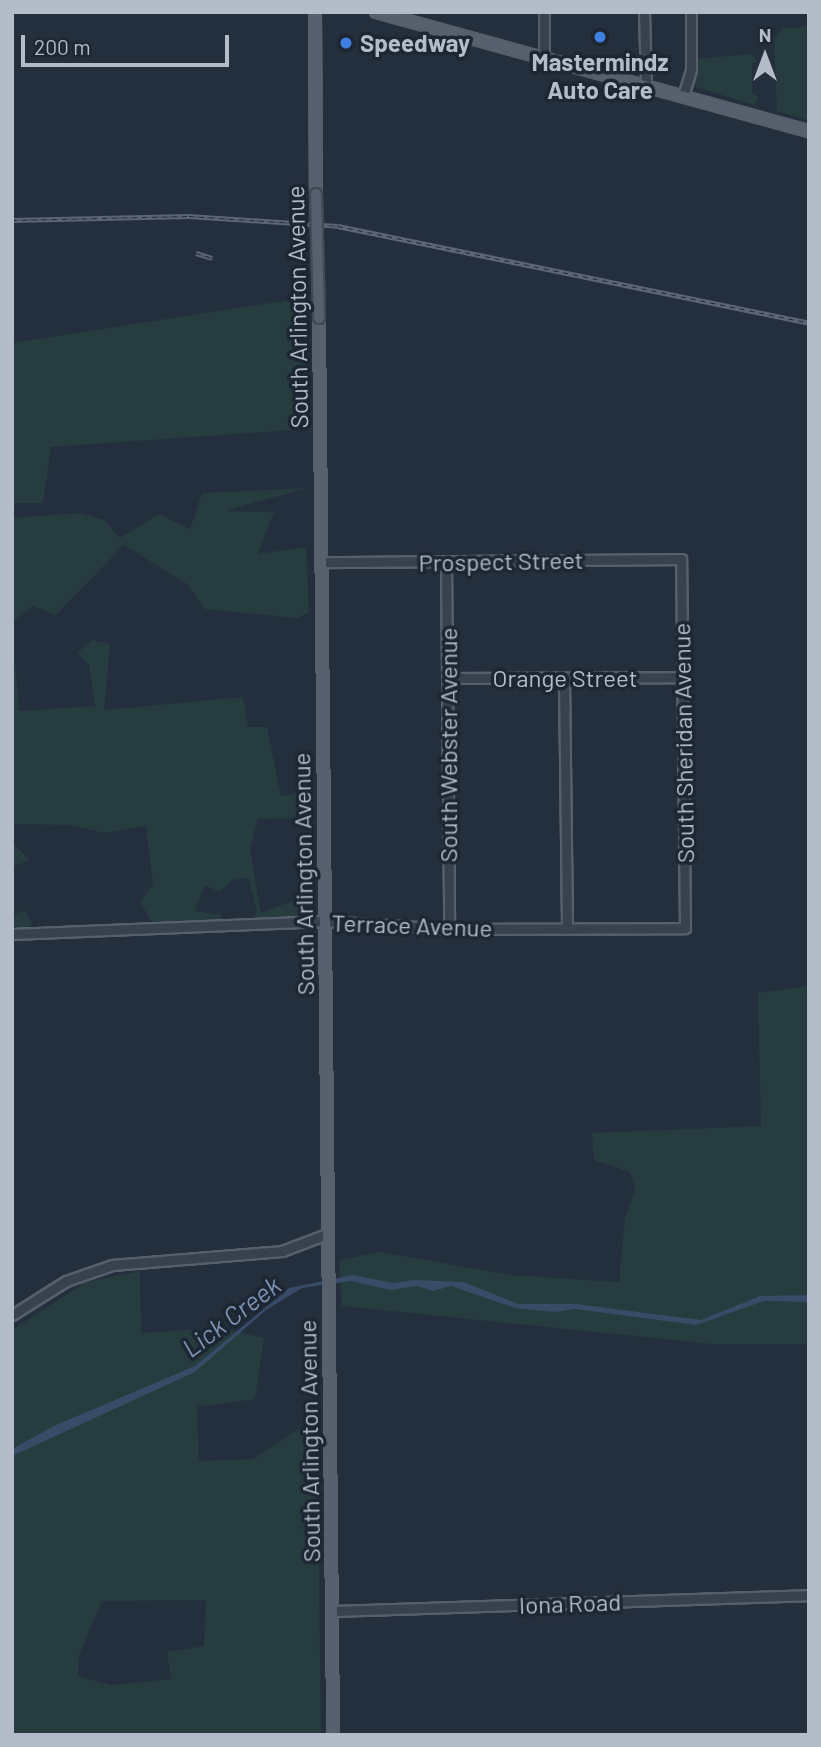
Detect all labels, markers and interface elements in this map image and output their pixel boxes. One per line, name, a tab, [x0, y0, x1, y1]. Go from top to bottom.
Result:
scale bar	[24, 21, 233, 65]
north arrow	[730, 21, 800, 91]
text: N	[759, 23, 771, 46]
place label: Speedway	[360, 29, 470, 57]
marker: Mastermindz Auto Care	[592, 29, 608, 45]
text: 200 m	[34, 34, 91, 59]
marker: Speedway	[338, 35, 354, 51]
place label: Mastermindz Auto Care	[532, 48, 668, 104]
street label: South Arlington Avenue	[280, 185, 314, 429]
street label: Prospect Street	[418, 545, 584, 577]
street label: South Sheridan Avenue	[667, 623, 699, 863]
street label: South Webster Avenue	[434, 628, 462, 862]
street label: Orange Street	[493, 664, 637, 692]
street label: South Arlington Avenue	[286, 752, 320, 996]
street label: Terrace Avenue	[331, 908, 493, 942]
water label: Lick Creek	[176, 1269, 286, 1363]
street label: South Arlington Avenue	[292, 1319, 326, 1563]
street label: Iona Road	[518, 1587, 622, 1619]

